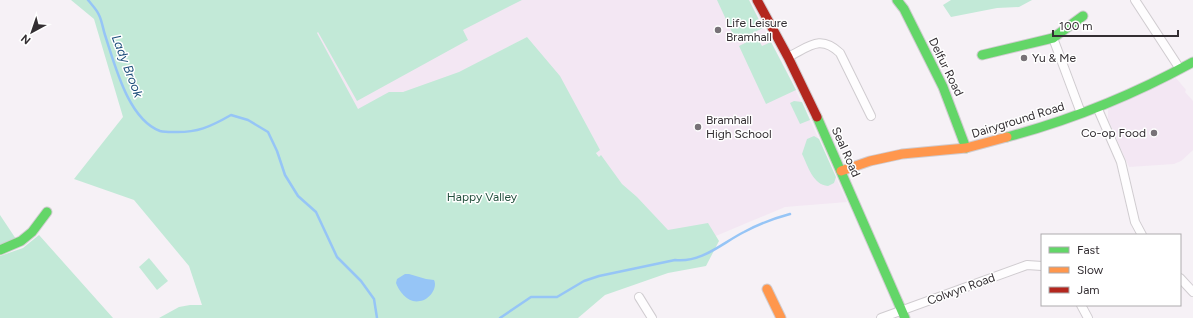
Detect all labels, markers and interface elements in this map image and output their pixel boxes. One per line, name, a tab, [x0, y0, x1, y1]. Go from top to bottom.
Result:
north arrow	[12, 12, 52, 52]
scale bar	[1053, 12, 1178, 38]
place label: Life Leisure Bramhall	[726, 16, 788, 44]
text: 100 m	[1059, 19, 1093, 33]
marker: Life Leisure Bramhall	[713, 25, 723, 35]
text: N	[18, 32, 33, 47]
water label: Lady Brook	[109, 33, 147, 100]
street label: Delfur Road	[926, 36, 966, 98]
place label: Yu & Me	[1032, 51, 1076, 65]
marker: Yu & Me	[1019, 53, 1029, 63]
street label: Dairyground Road	[970, 99, 1066, 141]
place label: Bramhall High School	[706, 113, 772, 141]
marker: Bramhall High School	[693, 122, 703, 132]
street label: Seal Road	[829, 125, 863, 179]
place label: Co-op Food	[1081, 126, 1146, 140]
marker: Co-op Food	[1149, 128, 1159, 138]
park label: Happy Valley	[447, 190, 518, 204]
legend	[1041, 234, 1181, 306]
text: Fast	[1077, 243, 1100, 257]
text: Slow	[1077, 263, 1104, 277]
street label: Colwyn Road	[925, 270, 997, 308]
text: Jam	[1077, 283, 1100, 297]

